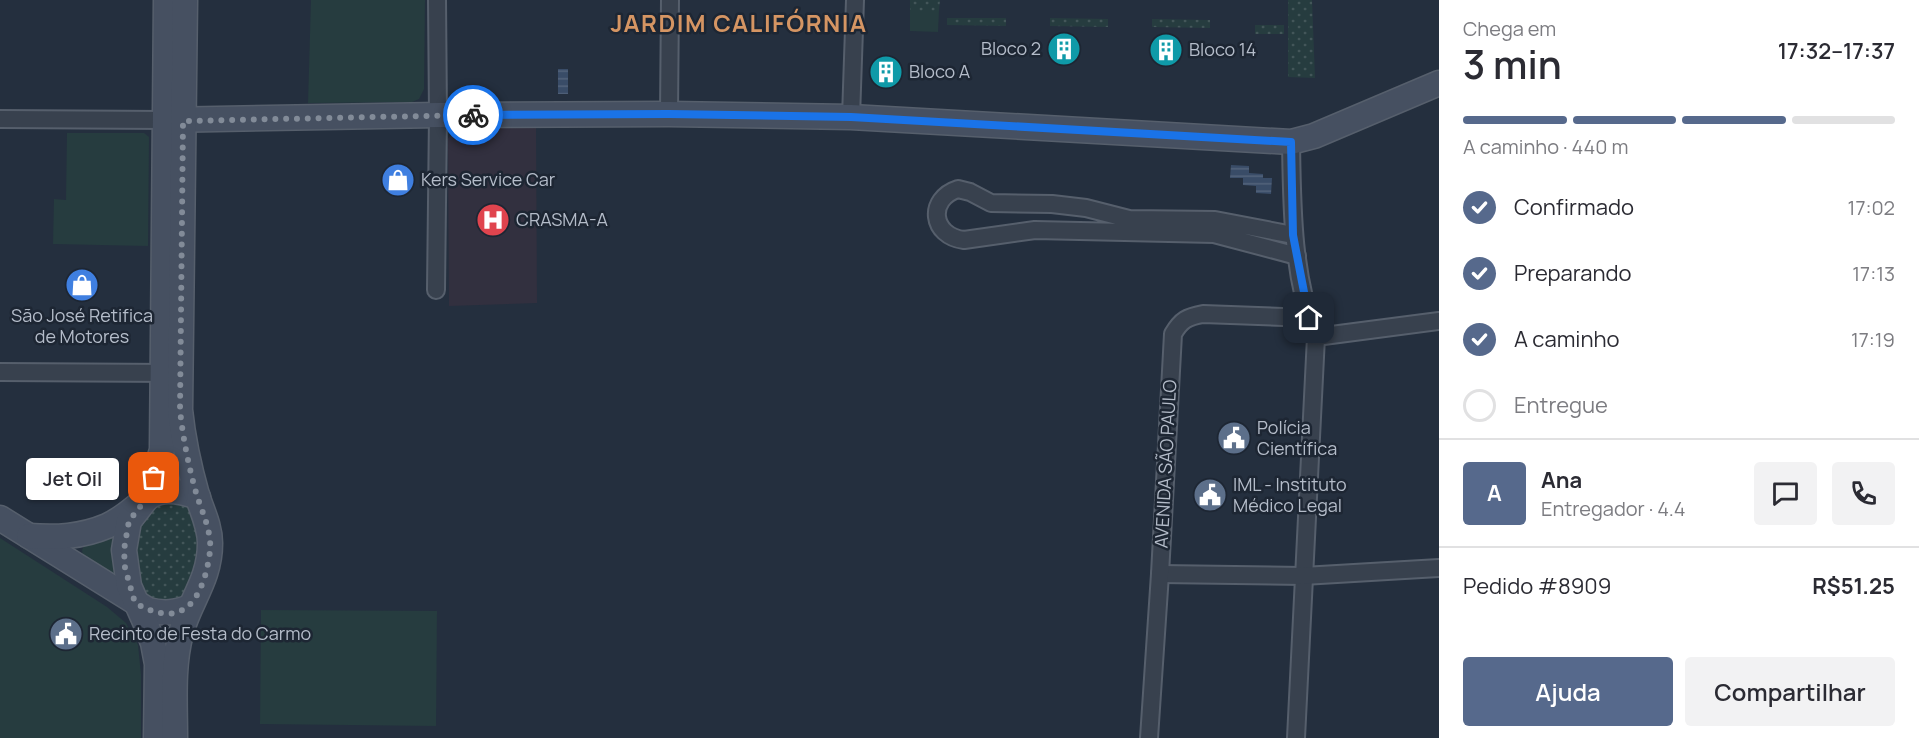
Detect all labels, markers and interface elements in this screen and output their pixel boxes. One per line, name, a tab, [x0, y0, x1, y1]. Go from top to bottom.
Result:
district label: JARDIM CALIFÓRNIA	[610, 6, 868, 39]
text: Chega em	[1463, 15, 1556, 42]
building icon: Bloco 2	[1046, 31, 1082, 67]
building icon: Bloco 14	[1148, 32, 1184, 68]
place label: Bloco 2	[981, 36, 1041, 60]
text: 17:32–17:37	[1778, 36, 1895, 66]
place label: Bloco 14	[1189, 37, 1256, 61]
text: 3 min	[1463, 37, 1562, 91]
building icon: Bloco A	[868, 54, 904, 90]
place label: Bloco A	[909, 59, 971, 83]
courier	[443, 85, 503, 145]
icon: bike	[457, 99, 490, 132]
text: A caminho · 440 m	[1463, 133, 1628, 160]
shop icon: Kers Service Car	[380, 162, 416, 198]
place label: Kers Service Car	[421, 167, 556, 191]
icon: check	[1463, 191, 1496, 224]
text: Confirmado	[1514, 192, 1634, 222]
text: 17:02	[1848, 194, 1895, 221]
hospital icon: CRASMA-A	[475, 202, 511, 238]
place label: CRASMA-A	[516, 207, 608, 231]
icon: check	[1463, 257, 1496, 290]
text: Preparando	[1514, 258, 1632, 288]
text: 17:13	[1852, 260, 1895, 287]
shop icon: São José Retifica de Motores	[64, 267, 100, 303]
pin	[1283, 292, 1334, 343]
icon: home	[1292, 301, 1325, 334]
place label: São José Retifica de Motores	[11, 303, 153, 348]
icon: check	[1463, 323, 1496, 356]
text: A caminho	[1514, 324, 1620, 354]
text: 17:19	[1851, 326, 1895, 353]
street label: AVENIDA SÃO PAULO	[1149, 379, 1181, 549]
text: Entregue	[1514, 390, 1608, 420]
place label: Polícia Científica	[1257, 415, 1337, 460]
public building icon: Polícia Científica	[1216, 420, 1252, 456]
pin	[128, 452, 179, 503]
callout: Jet Oil	[25, 457, 118, 499]
icon: bag	[137, 461, 170, 494]
button: chat	[1754, 462, 1817, 525]
button: phone	[1832, 462, 1895, 525]
text: Jet Oil	[43, 465, 102, 492]
text: Ana	[1541, 465, 1582, 495]
place label: IML - Instituto Médico Legal	[1233, 472, 1347, 517]
public building icon: IML - Instituto Médico Legal	[1192, 477, 1228, 513]
text: A	[1487, 478, 1502, 508]
text: Entregador · 4.4	[1541, 495, 1686, 522]
text: Pedido #8909	[1463, 571, 1611, 601]
text: R$51.25	[1812, 571, 1895, 601]
public building icon: Recinto de Festa do Carmo	[48, 616, 84, 652]
place label: Recinto de Festa do Carmo	[89, 621, 311, 645]
button: Ajuda	[1463, 657, 1673, 726]
button: Compartilhar	[1685, 657, 1895, 726]

